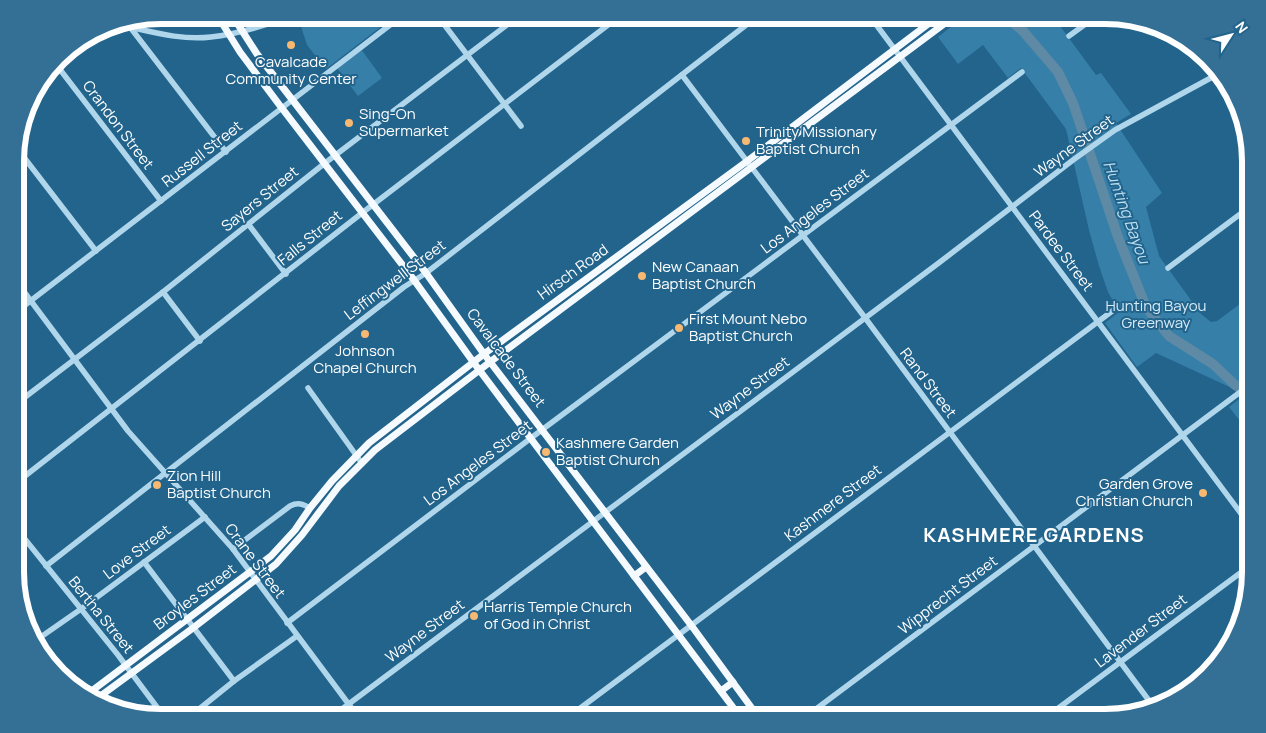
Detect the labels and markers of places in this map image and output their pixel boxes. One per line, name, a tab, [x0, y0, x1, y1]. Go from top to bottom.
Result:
marker: Cavalcade Community Center	[285, 39, 297, 51]
place label: Cavalcade Community Center	[225, 51, 357, 89]
place label: Sing-On Supermarket	[359, 103, 449, 141]
marker: Sing-On Supermarket	[343, 117, 355, 129]
place label: Trinity Missionary Baptist Church	[756, 121, 877, 159]
marker: Trinity Missionary Baptist Church	[740, 135, 752, 147]
place label: New Canaan Baptist Church	[652, 256, 756, 294]
marker: New Canaan Baptist Church	[636, 270, 648, 282]
place label: First Mount Nebo Baptist Church	[689, 308, 807, 346]
marker: First Mount Nebo Baptist Church	[673, 322, 685, 334]
marker: Johnson Chapel Church	[359, 328, 371, 340]
place label: Johnson Chapel Church	[313, 340, 417, 378]
place label: Kashmere Garden Baptist Church	[556, 432, 679, 470]
marker: Kashmere Garden Baptist Church	[540, 446, 552, 458]
place label: Zion Hill Baptist Church	[167, 465, 271, 503]
place label: Garden Grove Christian Church	[1076, 473, 1193, 511]
marker: Zion Hill Baptist Church	[151, 479, 163, 491]
marker: Garden Grove Christian Church	[1197, 487, 1209, 499]
place label: Harris Temple Church of God in Christ	[484, 596, 632, 634]
marker: Harris Temple Church of God in Christ	[468, 610, 480, 622]

